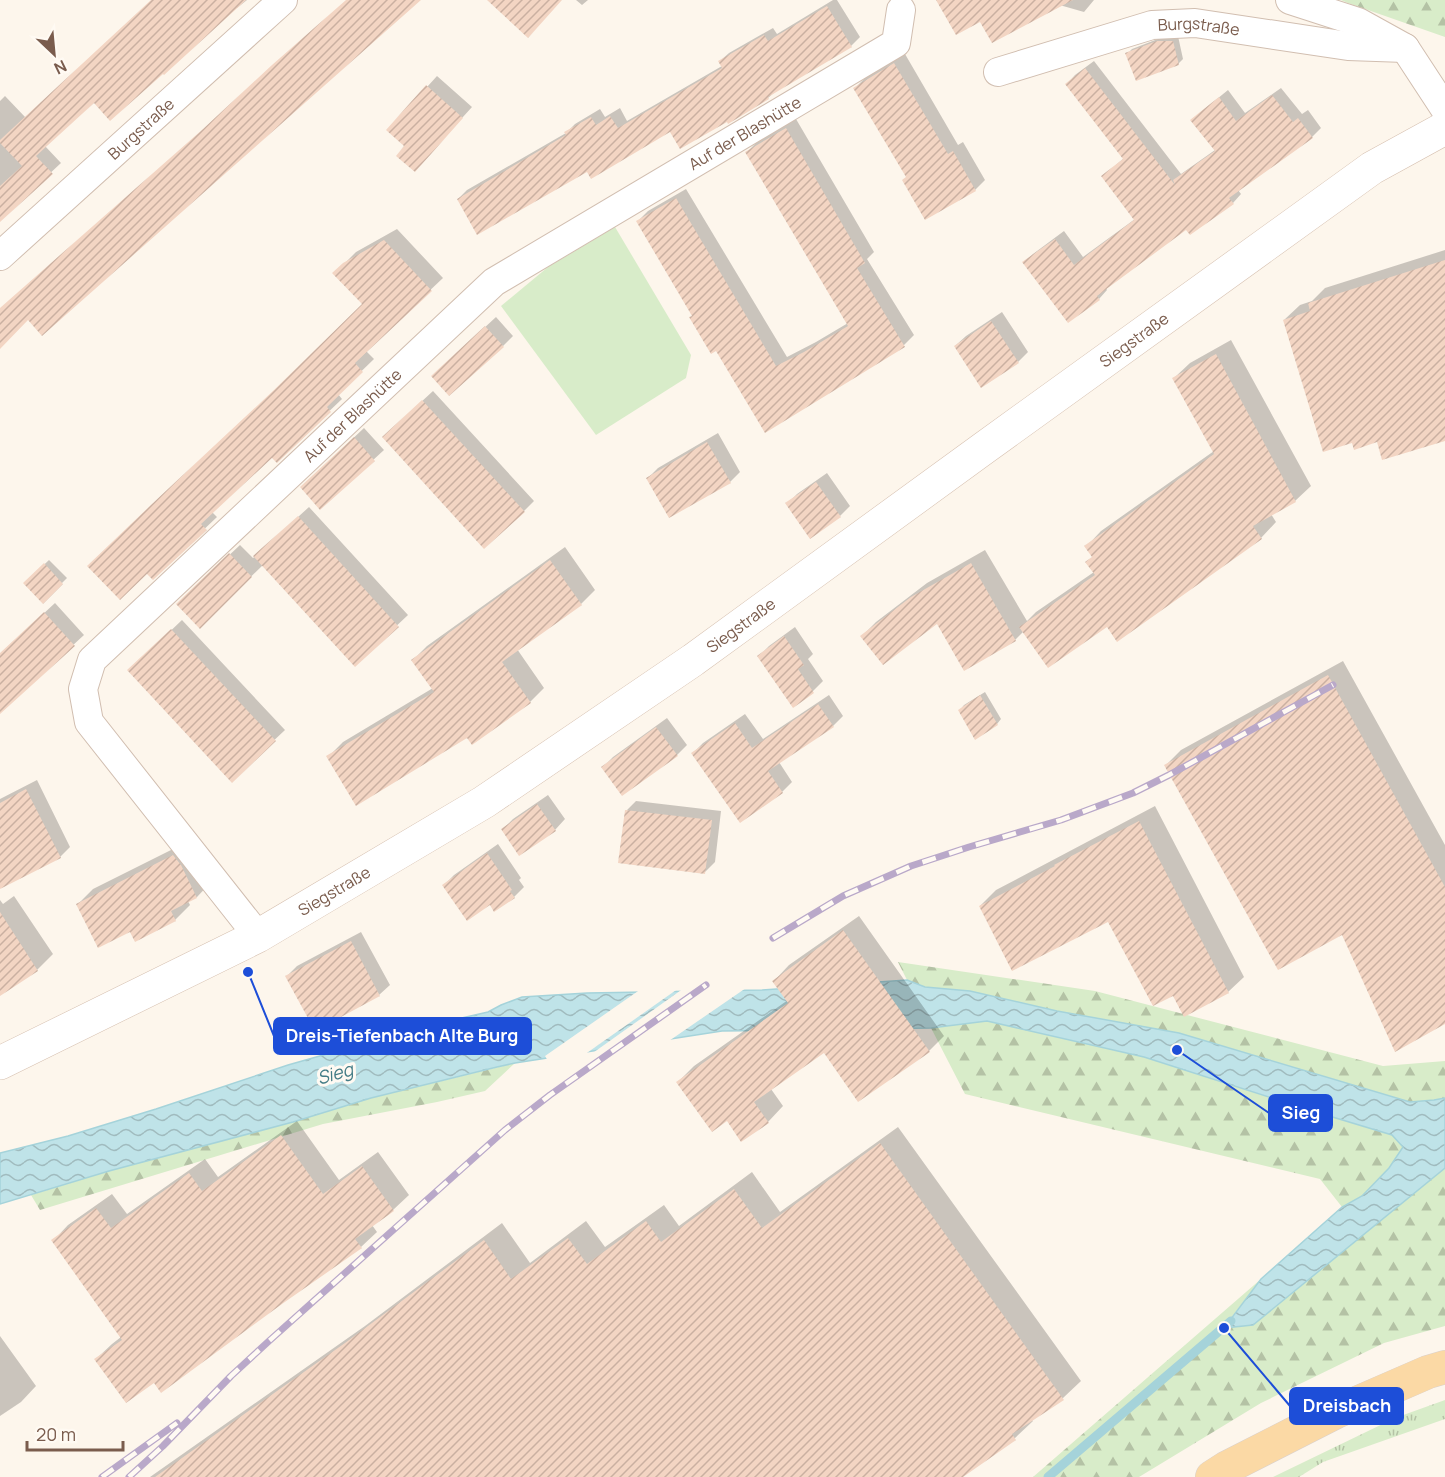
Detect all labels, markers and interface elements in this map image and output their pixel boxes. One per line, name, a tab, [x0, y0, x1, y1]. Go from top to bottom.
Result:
street label: Burgstraße	[1157, 12, 1241, 41]
north arrow	[24, 24, 84, 84]
text: N	[51, 55, 71, 80]
street label: Auf der Blashütte	[684, 91, 805, 175]
street label: Burgstraße	[103, 93, 179, 164]
street label: Siegstraße	[1095, 307, 1173, 372]
street label: Auf der Blashütte	[298, 363, 406, 467]
street label: Siegstraße	[702, 593, 780, 658]
street label: Siegstraße	[294, 861, 374, 921]
callout: Dreis-Tiefenbach Alte Burg	[274, 1018, 531, 1054]
text: Dreis-Tiefenbach Alte Burg	[286, 1023, 518, 1047]
water label: Sieg	[314, 1056, 357, 1090]
callout: Sieg	[1269, 1095, 1332, 1131]
text: Sieg	[1282, 1100, 1320, 1124]
callout: Dreisbach	[1290, 1388, 1403, 1424]
text: Dreisbach	[1303, 1393, 1391, 1417]
scale bar	[27, 1414, 123, 1452]
text: 20 m	[36, 1422, 76, 1446]

